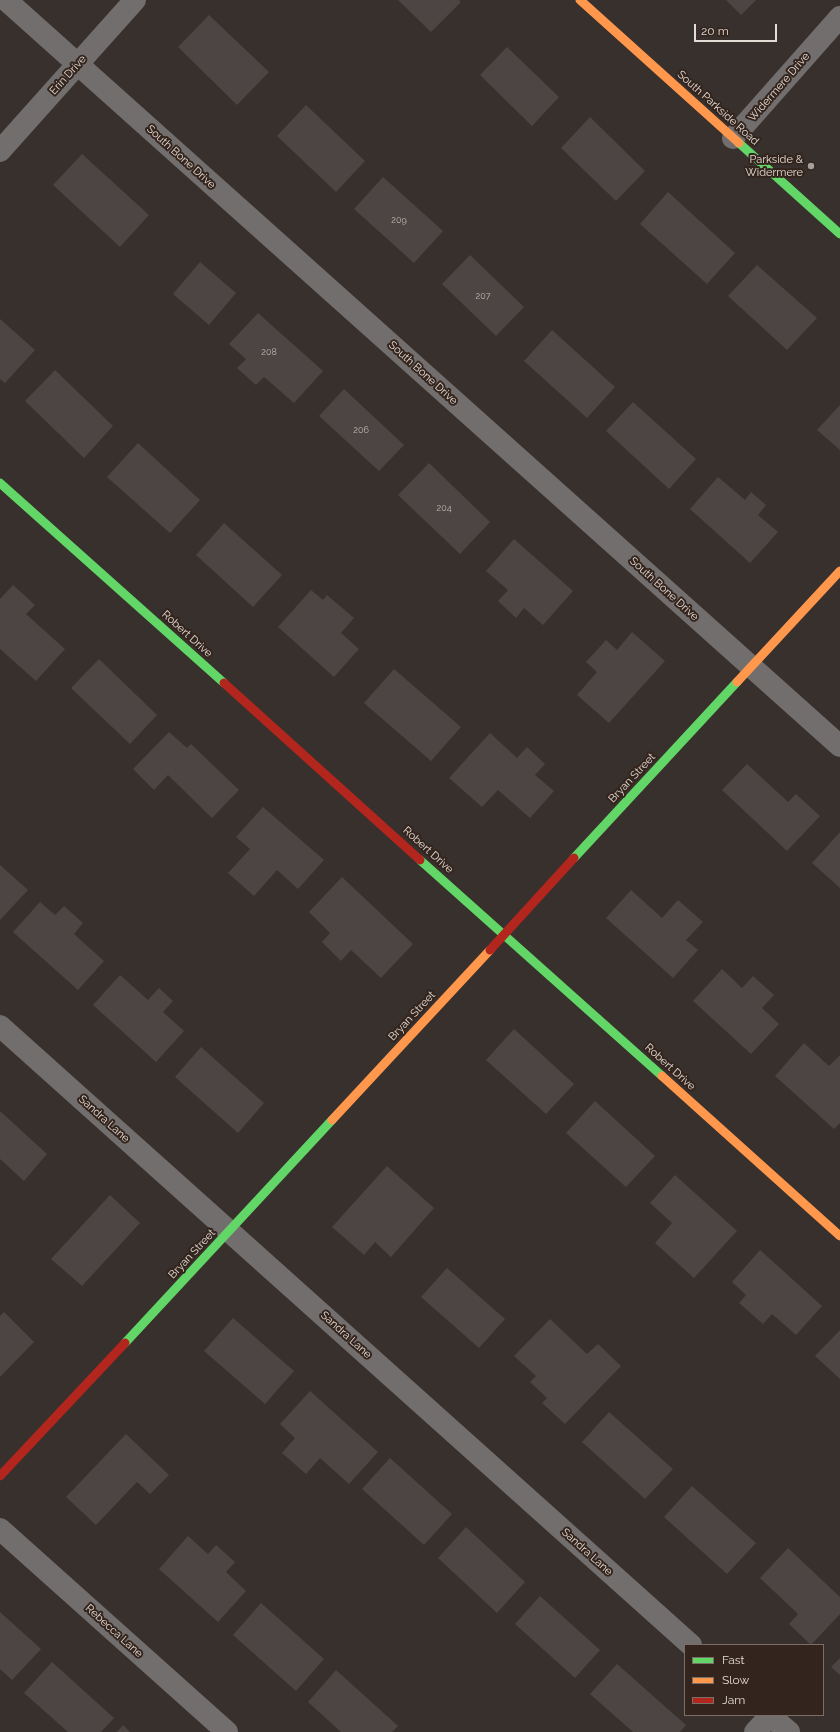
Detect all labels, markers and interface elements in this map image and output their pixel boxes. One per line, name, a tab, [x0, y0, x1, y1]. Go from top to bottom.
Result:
scale bar	[696, 16, 779, 42]
text: 20 m	[701, 24, 729, 38]
street label: Widermere Drive	[746, 50, 812, 124]
street label: Erin Drive	[47, 53, 89, 97]
street label: South Parkside Road	[674, 68, 762, 148]
street label: South Bone Drive	[144, 123, 218, 191]
place label: Parkside & Widermere	[745, 153, 803, 179]
marker: Parkside & Widermere	[806, 161, 816, 171]
house number: 209	[391, 215, 407, 225]
house number: 207	[476, 291, 490, 301]
street label: South Bone Drive	[386, 339, 460, 407]
house number: 208	[261, 347, 277, 357]
house number: 206	[353, 425, 369, 435]
house number: 204	[436, 503, 452, 513]
street label: South Bone Drive	[627, 555, 701, 623]
street label: Robert Drive	[159, 608, 215, 660]
street label: Bryan Street	[606, 751, 658, 805]
street label: Robert Drive	[400, 824, 456, 876]
street label: Bryan Street	[386, 989, 438, 1043]
street label: Robert Drive	[642, 1041, 698, 1093]
street label: Sandra Lane	[76, 1093, 132, 1145]
street label: Bryan Street	[166, 1227, 218, 1281]
street label: Sandra Lane	[318, 1309, 374, 1361]
street label: Sandra Lane	[559, 1526, 615, 1578]
street label: Rebecca Lane	[83, 1602, 145, 1660]
legend	[684, 1644, 824, 1716]
text: Fast	[722, 1653, 745, 1667]
text: Slow	[722, 1673, 749, 1687]
text: Jam	[722, 1693, 745, 1707]

